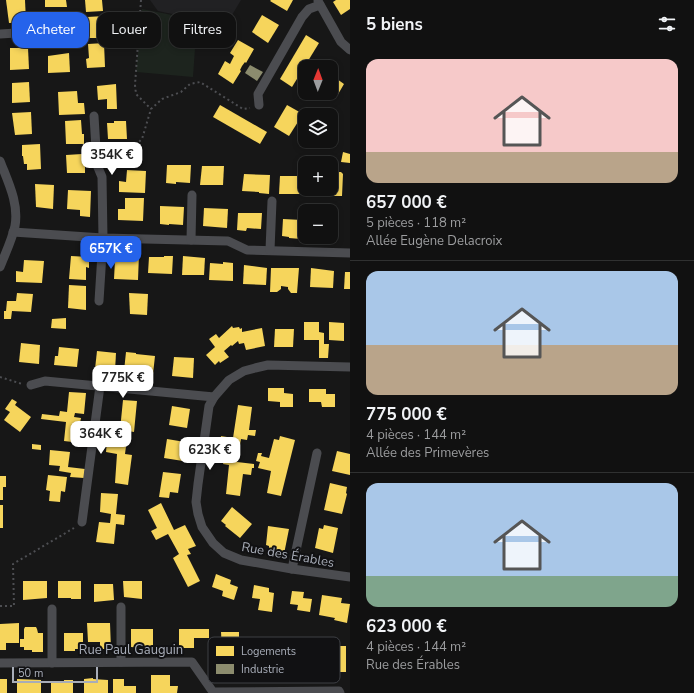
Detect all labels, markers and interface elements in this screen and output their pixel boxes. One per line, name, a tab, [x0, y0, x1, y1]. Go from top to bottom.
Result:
chip: Acheter	[12, 12, 89, 48]
chip: Louer	[97, 12, 161, 48]
chip: Filtres	[169, 12, 236, 48]
text: 5 biens	[366, 13, 423, 36]
icon: filters	[656, 13, 678, 35]
north arrow	[298, 60, 338, 100]
map controls	[298, 60, 338, 244]
icon: home	[486, 85, 558, 157]
button: layers	[298, 108, 338, 148]
pin: 354K €	[79, 142, 145, 176]
text: 354K €	[90, 146, 134, 164]
button: +	[298, 156, 338, 196]
text: 657 000 €	[366, 191, 447, 214]
button: −	[298, 204, 338, 244]
text: 5 pièces · 118 m²	[366, 214, 466, 232]
text: Allée Eugène Delacroix	[366, 232, 502, 250]
pin: 657K €	[78, 236, 144, 270]
text: 657K €	[89, 240, 133, 258]
icon: home	[486, 297, 558, 369]
pin: 775K €	[90, 365, 156, 399]
text: 775K €	[101, 369, 145, 387]
text: 775 000 €	[366, 403, 447, 426]
pin: 364K €	[68, 421, 134, 455]
text: 364K €	[79, 425, 123, 443]
text: 4 pièces · 144 m²	[366, 426, 466, 444]
pin: 623K €	[177, 437, 243, 471]
text: 623K €	[188, 441, 232, 459]
text: Allée des Primevères	[366, 444, 489, 462]
icon: home	[486, 509, 558, 581]
street label: Rue des Érables	[240, 537, 336, 572]
text: 623 000 €	[366, 615, 447, 638]
legend	[208, 637, 340, 683]
text: 4 pièces · 144 m²	[366, 638, 466, 656]
street label: Rue Paul Gauguin	[79, 641, 183, 659]
text: Logements	[241, 644, 296, 659]
text: Rue des Érables	[366, 656, 460, 674]
text: Industrie	[241, 662, 284, 677]
scale bar	[12, 665, 98, 684]
text: 50 m	[18, 666, 43, 681]

